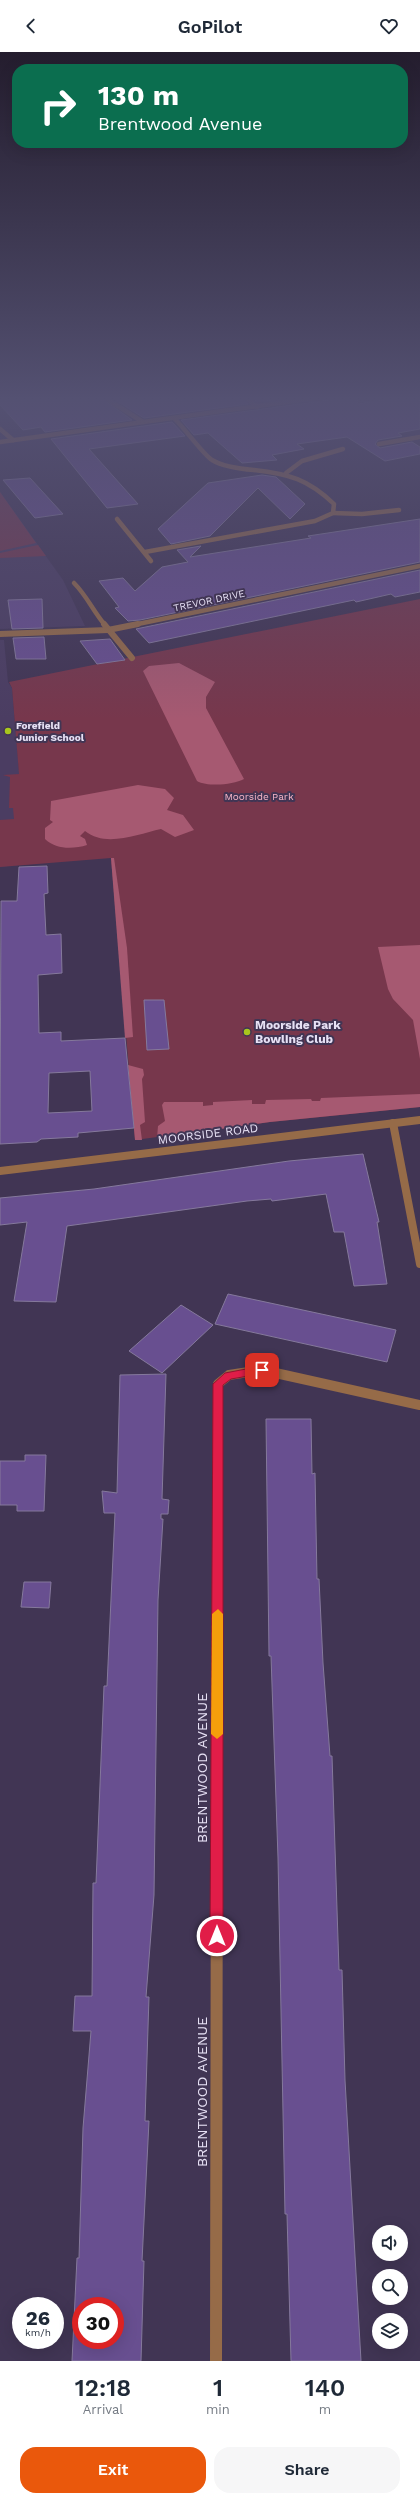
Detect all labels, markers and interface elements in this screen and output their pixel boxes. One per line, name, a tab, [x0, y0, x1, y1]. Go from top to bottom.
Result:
icon: back	[20, 15, 42, 37]
icon: heart	[378, 15, 400, 37]
text: GoPilot	[178, 16, 242, 37]
text: 130 m	[98, 79, 179, 112]
icon: right	[32, 80, 84, 132]
text: Brentwood Avenue	[98, 113, 262, 134]
street label: TREVOR DRIVE	[172, 588, 246, 613]
place label: Forefield Junior School	[16, 720, 85, 743]
marker: Forefield Junior School	[3, 726, 13, 736]
park label: Moorside Park	[224, 791, 294, 802]
place label: Moorside Park Bowling Club	[255, 1018, 341, 1046]
marker: Moorside Park Bowling Club	[242, 1027, 252, 1037]
street label: MOORSIDE ROAD	[157, 1121, 259, 1147]
pin	[245, 1353, 279, 1387]
icon: arrive	[251, 1359, 273, 1381]
street label: BRENTWOOD AVENUE	[194, 1693, 210, 1843]
position arrow	[196, 1915, 238, 1957]
street label: BRENTWOOD AVENUE	[194, 2017, 210, 2167]
map controls	[372, 2225, 408, 2349]
button: sound	[372, 2225, 408, 2261]
button: search	[372, 2269, 408, 2305]
speed limit sign: 30	[72, 2297, 124, 2349]
text: 26	[26, 2306, 50, 2330]
button: layers	[372, 2313, 408, 2349]
text: km/h	[25, 2327, 51, 2338]
text: 12:18	[75, 2374, 131, 2402]
text: 1	[213, 2374, 223, 2402]
text: 140	[305, 2374, 345, 2402]
text: Arrival	[83, 2402, 123, 2417]
text: min	[206, 2402, 230, 2417]
text: m	[319, 2402, 331, 2417]
button: Exit	[20, 2447, 206, 2493]
button: Share	[214, 2447, 400, 2493]

